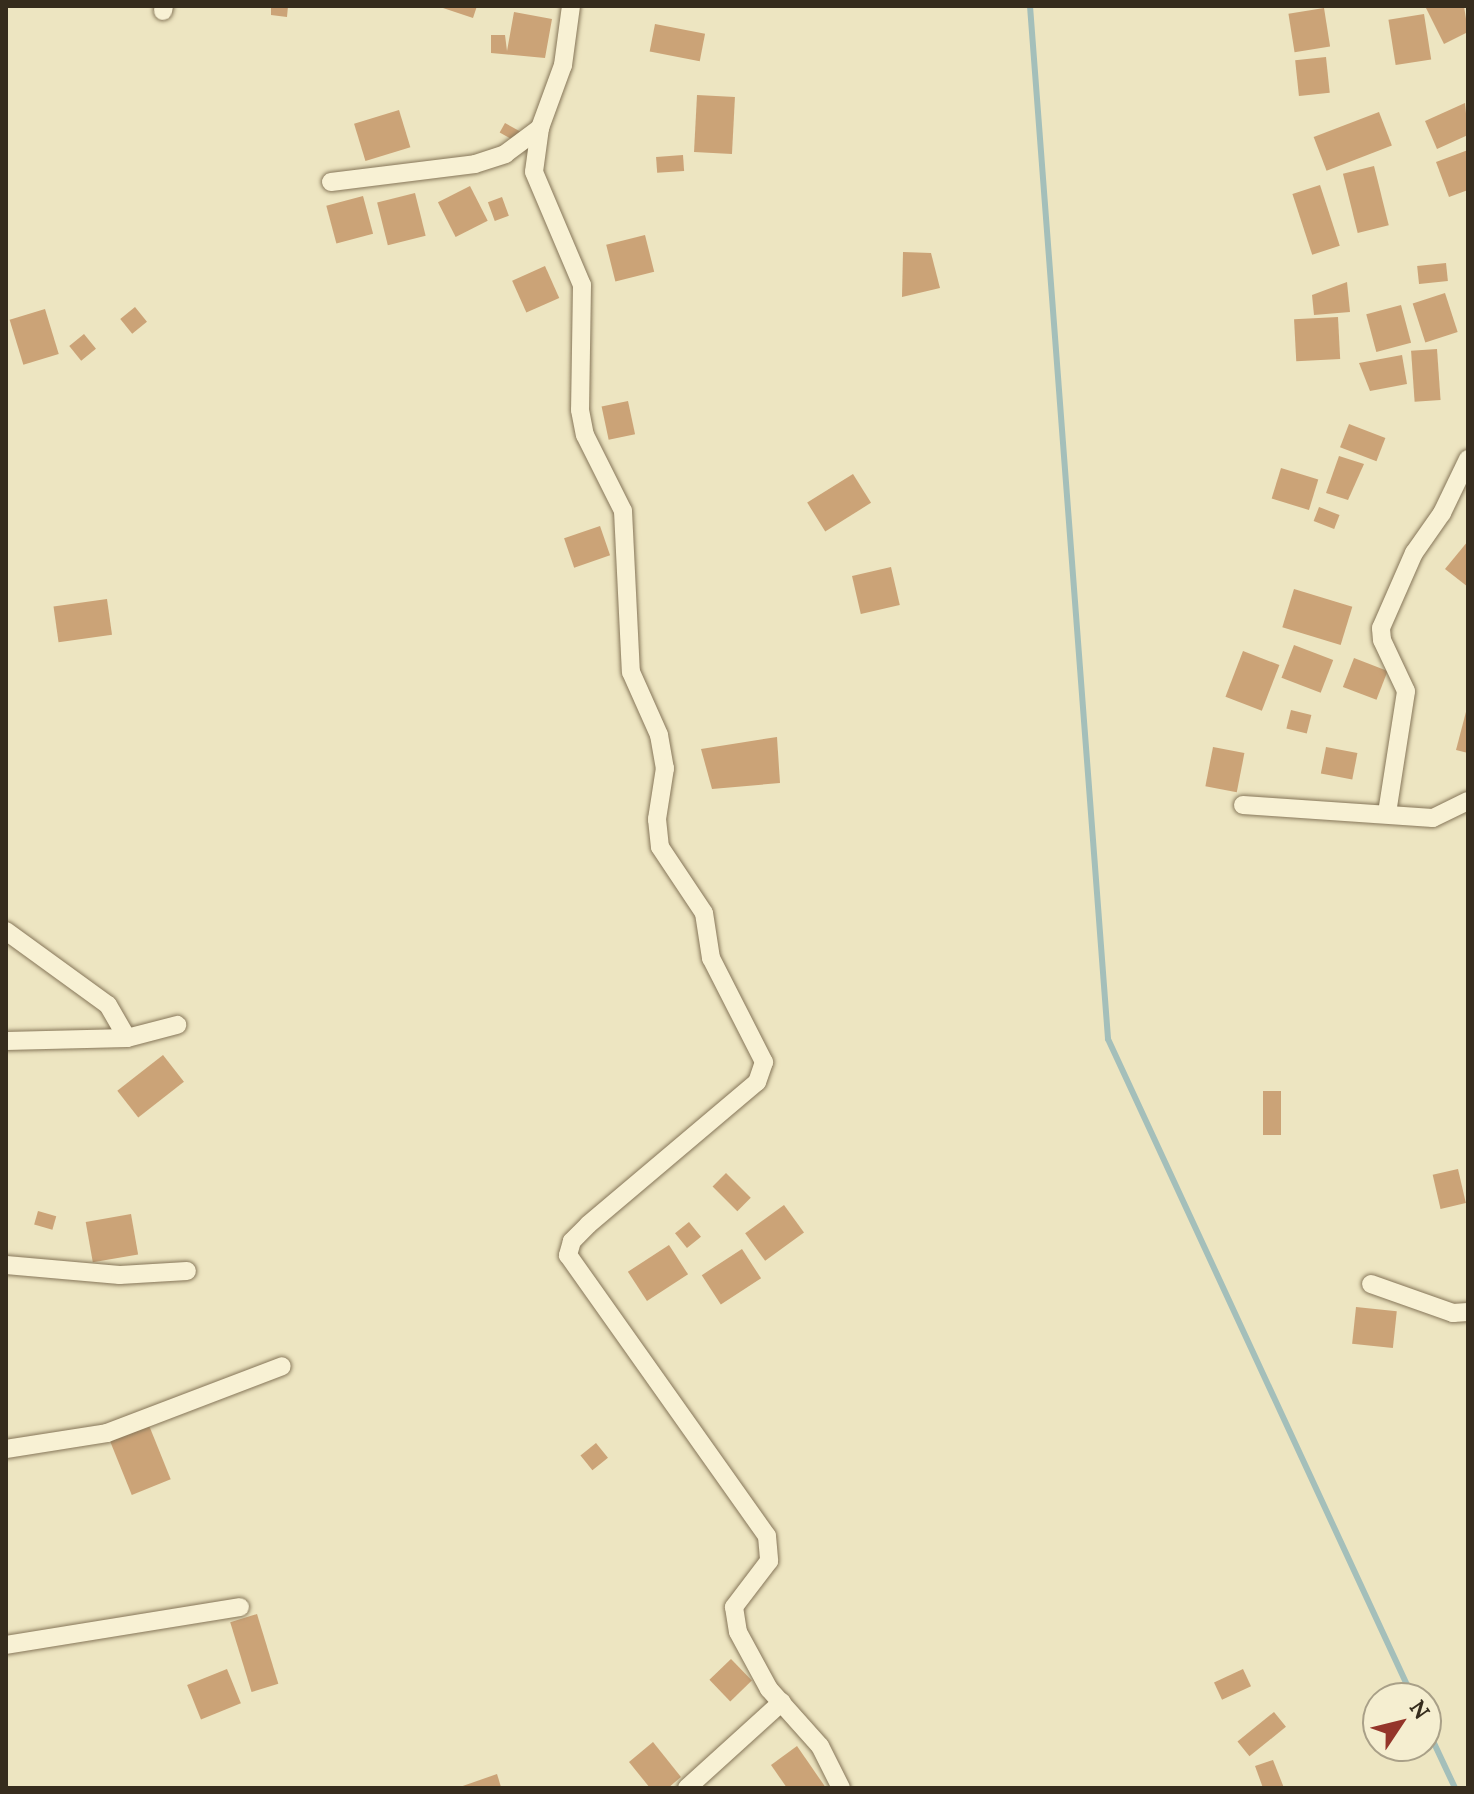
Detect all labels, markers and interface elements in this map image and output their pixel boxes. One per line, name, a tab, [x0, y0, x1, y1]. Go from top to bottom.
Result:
north arrow	[1362, 1682, 1442, 1762]
text: N	[1404, 1694, 1436, 1724]

